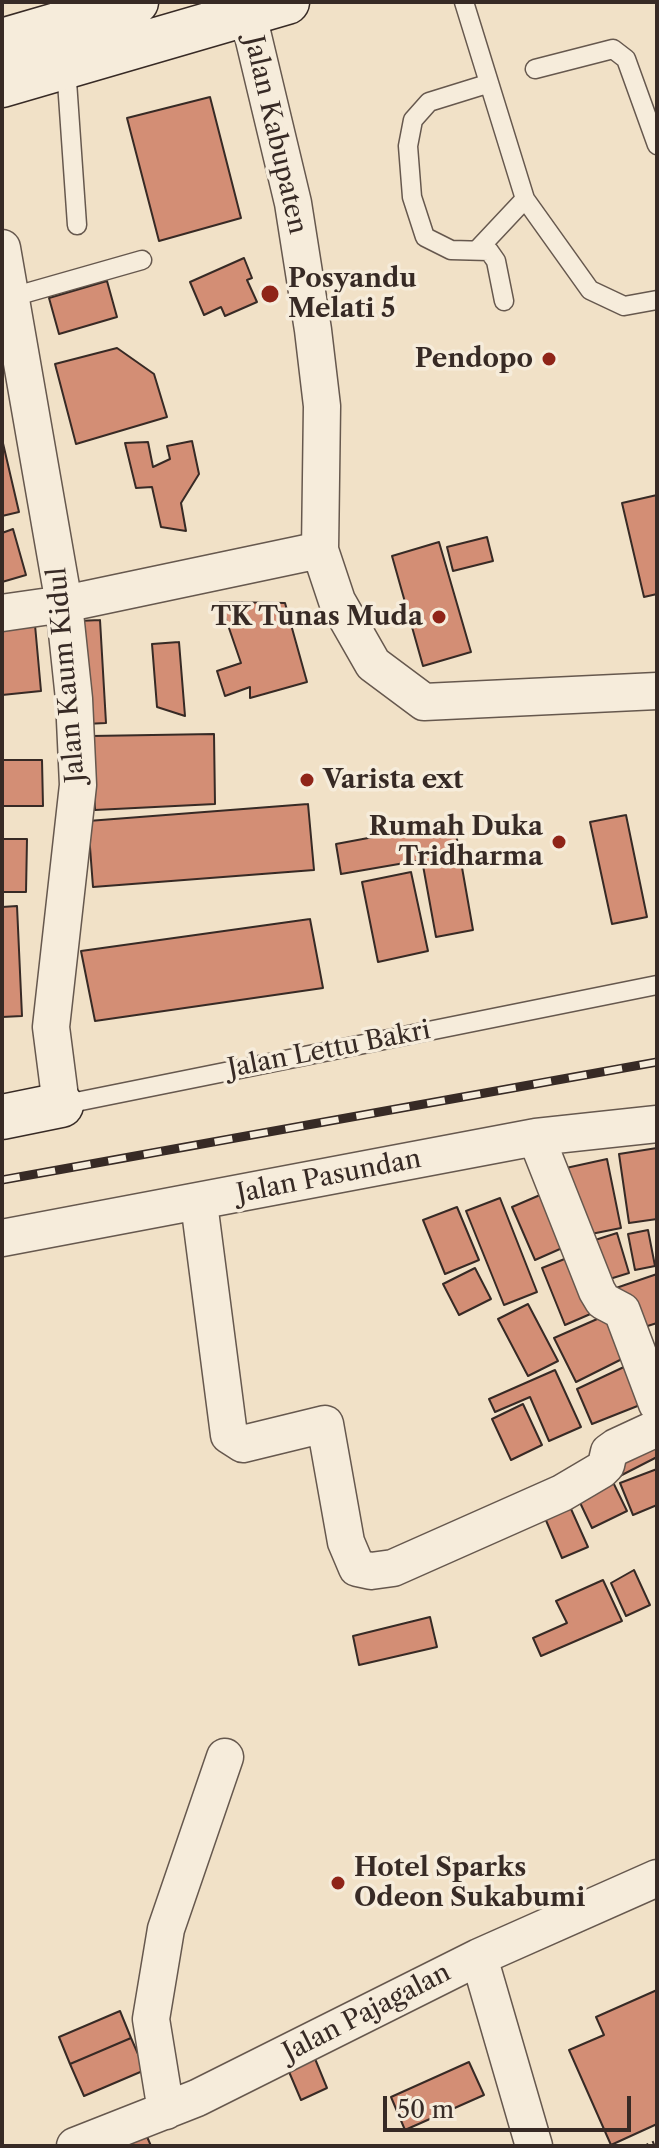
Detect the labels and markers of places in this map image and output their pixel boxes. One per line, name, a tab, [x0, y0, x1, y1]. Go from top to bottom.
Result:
place label: Posyandu Melati 5	[288, 263, 417, 324]
marker: Posyandu Melati 5	[259, 283, 281, 305]
place label: Pendopo	[415, 343, 533, 375]
marker: Pendopo	[540, 350, 558, 368]
place label: TK Tunas Muda	[211, 601, 423, 633]
marker: TK Tunas Muda	[430, 608, 448, 626]
place label: Varista ext	[323, 764, 463, 796]
marker: Varista ext	[298, 771, 316, 789]
place label: Rumah Duka Tridharma	[369, 811, 543, 872]
marker: Rumah Duka Tridharma	[550, 833, 568, 851]
place label: Hotel Sparks Odeon Sukabumi	[354, 1852, 585, 1914]
marker: Hotel Sparks Odeon Sukabumi	[329, 1874, 347, 1892]

